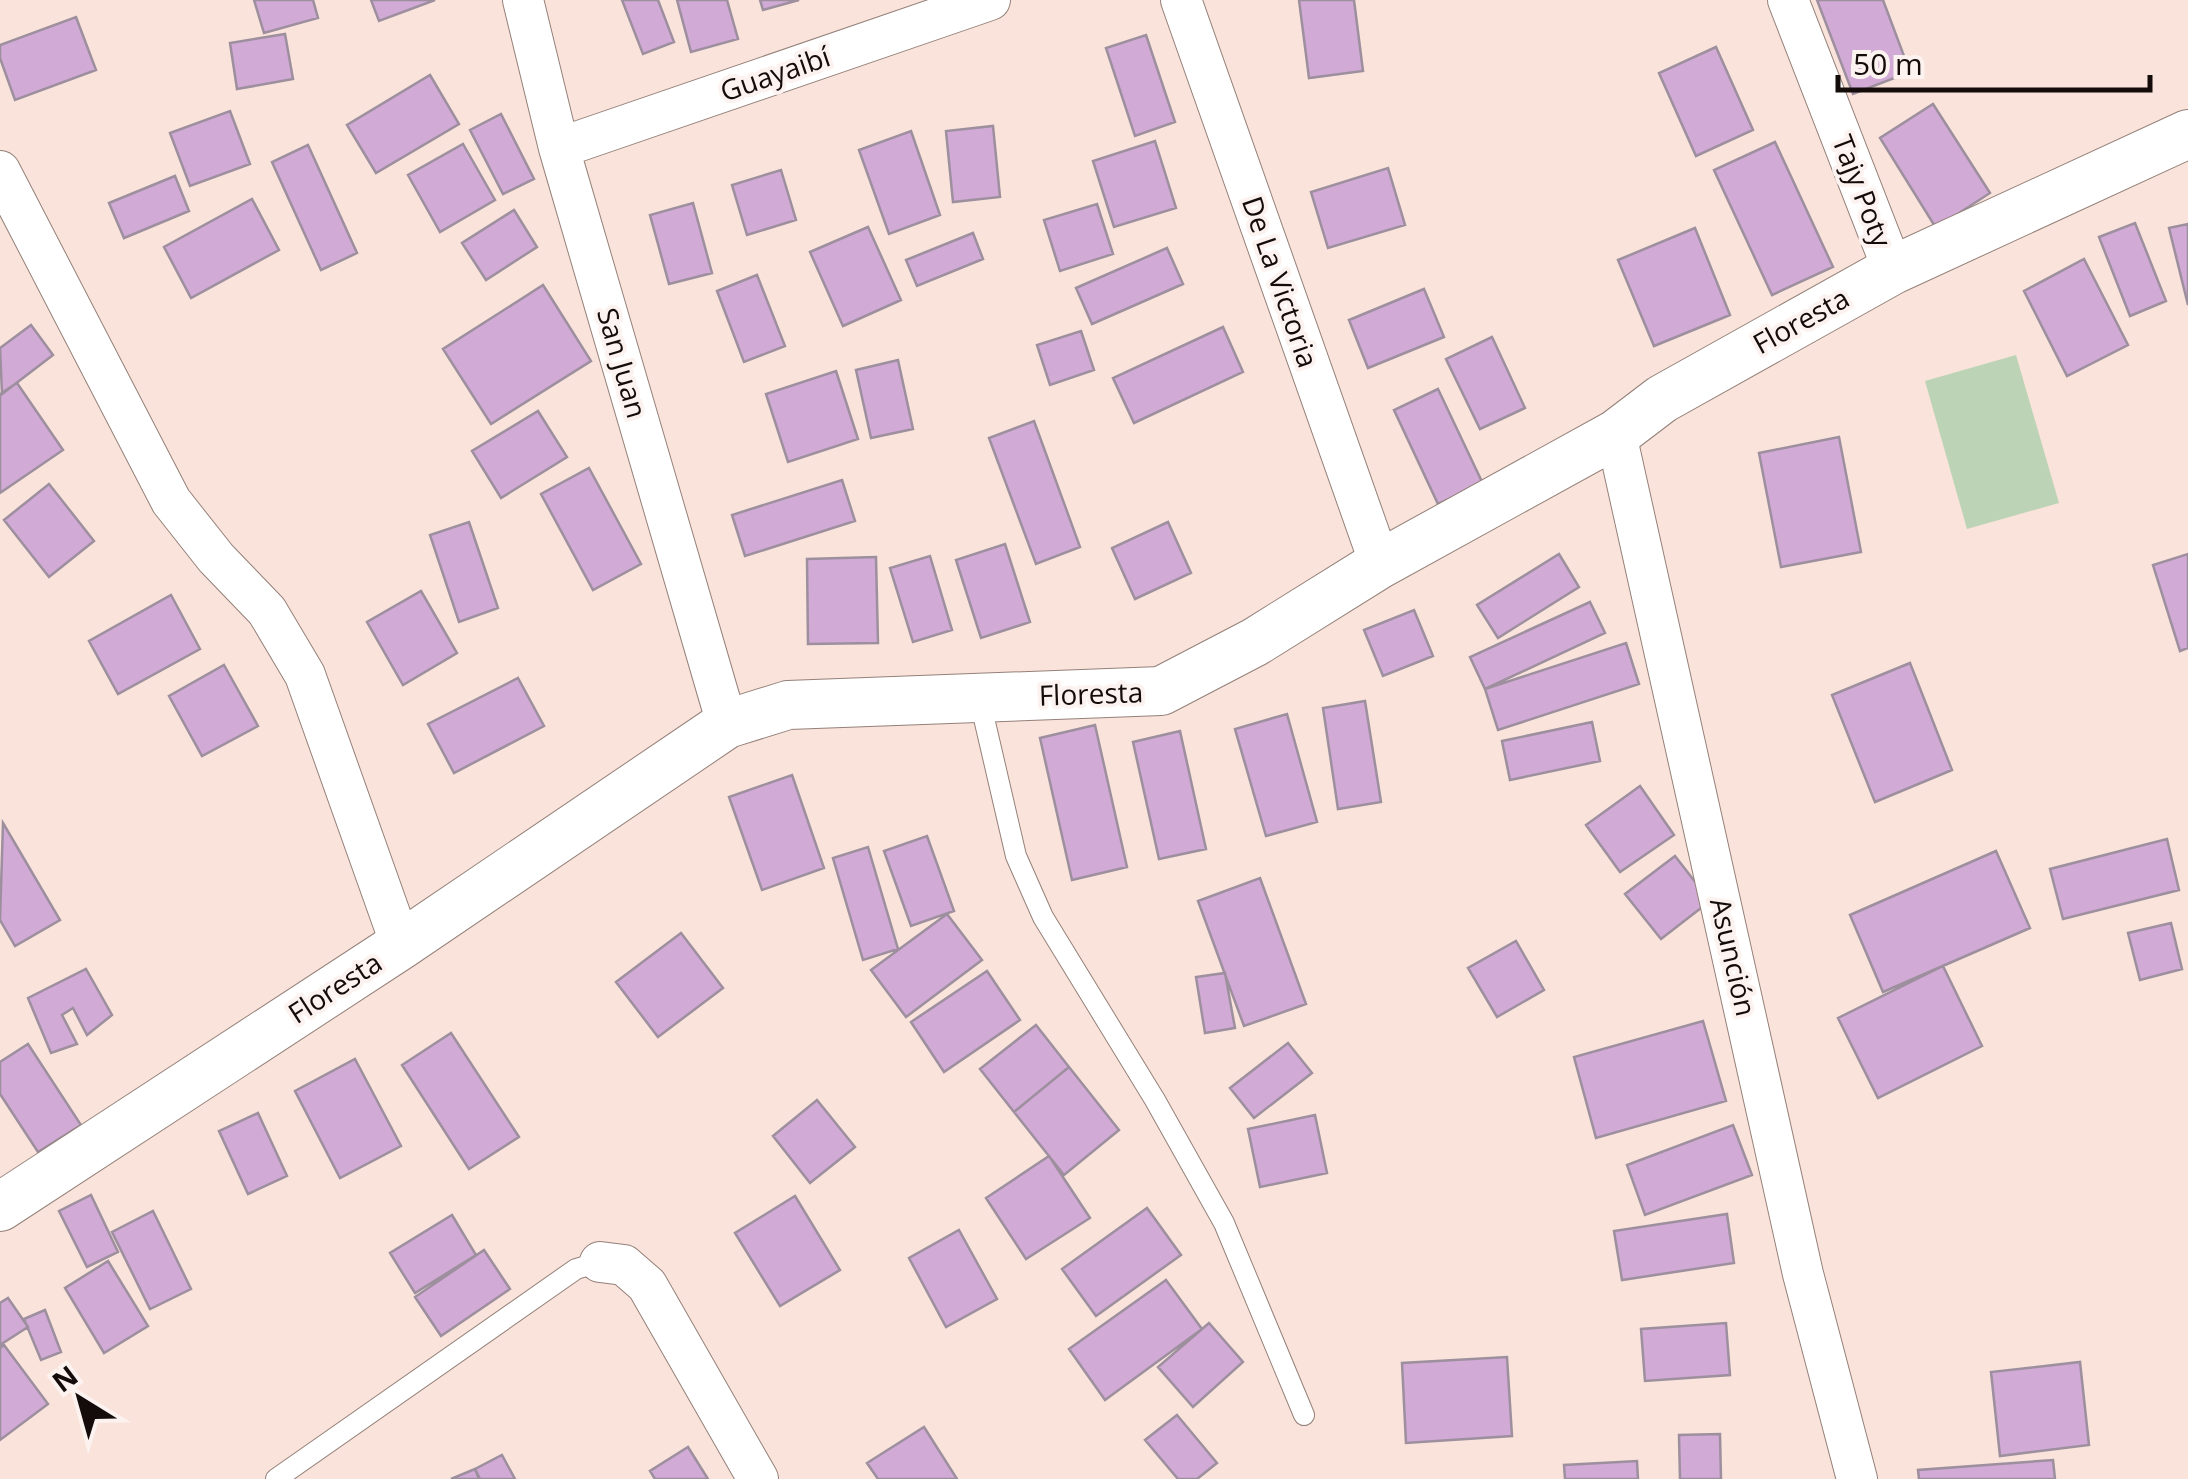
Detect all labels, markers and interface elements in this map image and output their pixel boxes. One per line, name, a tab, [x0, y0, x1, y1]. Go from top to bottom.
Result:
scale bar	[1838, 30, 2150, 92]
street label: Guayaibí	[715, 36, 836, 110]
text: 50 m	[1853, 43, 1923, 84]
street label: Tajy Poty	[1824, 129, 1902, 253]
street label: De La Victoria	[1234, 191, 1328, 372]
street label: Floresta	[1746, 278, 1855, 362]
street label: San Juan	[589, 303, 657, 422]
street label: Floresta	[1038, 672, 1144, 714]
street label: Asunción	[1702, 894, 1766, 1019]
street label: Floresta	[280, 943, 389, 1032]
north arrow	[30, 1349, 130, 1449]
text: N	[44, 1356, 85, 1400]

